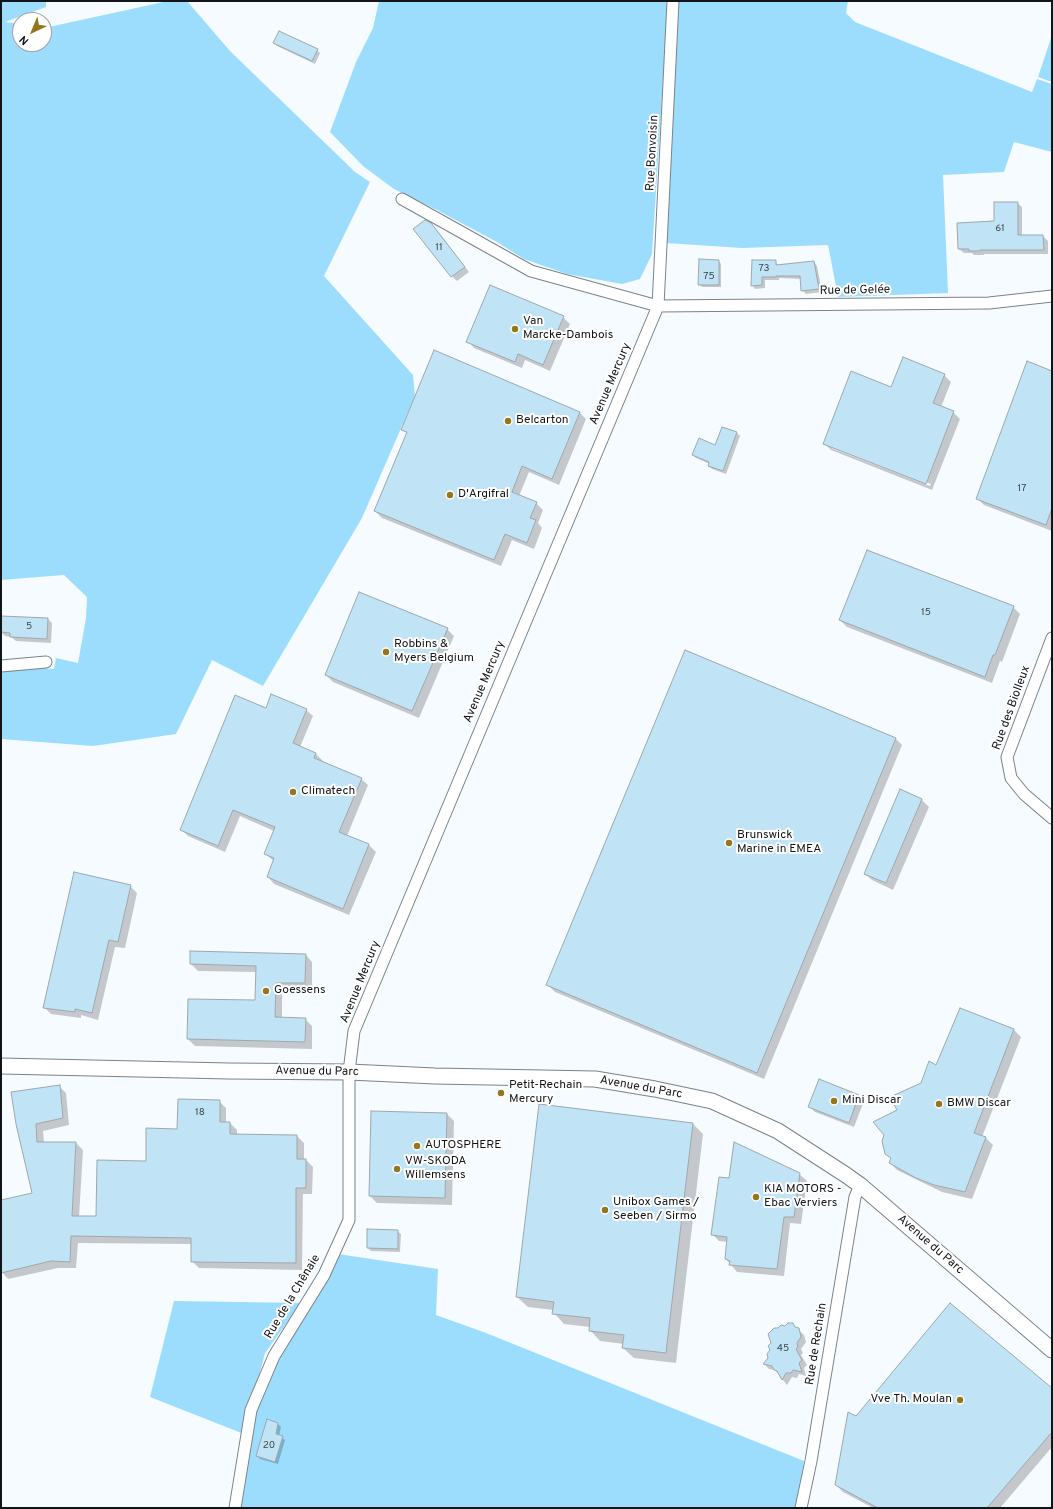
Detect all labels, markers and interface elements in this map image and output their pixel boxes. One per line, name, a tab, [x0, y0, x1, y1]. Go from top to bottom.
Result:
north arrow	[12, 12, 52, 52]
text: N	[17, 32, 32, 48]
street label: Rue Bonvoisin	[644, 114, 662, 192]
house number: 61	[995, 223, 1005, 235]
house number: 11	[435, 242, 443, 254]
house number: 73	[758, 263, 770, 275]
house number: 75	[703, 271, 715, 283]
street label: Rue de Gelée	[820, 283, 890, 299]
place label: Van Marcke-Dambois	[523, 315, 613, 343]
marker: Van Marcke-Dambois	[510, 324, 520, 334]
street label: Avenue Mercury	[587, 341, 635, 427]
place label: Belcarton	[516, 414, 569, 428]
marker: Belcarton	[503, 416, 513, 426]
house number: 17	[1018, 483, 1026, 495]
place label: D'Argifral	[458, 488, 509, 502]
marker: D'Argifral	[445, 490, 455, 500]
house number: 15	[921, 607, 931, 619]
house number: 5	[26, 621, 32, 633]
place label: Robbins & Myers Belgium	[394, 638, 474, 666]
street label: Avenue Mercury	[461, 639, 509, 725]
marker: Robbins & Myers Belgium	[381, 647, 391, 657]
street label: Rue des Biolleux	[990, 664, 1034, 752]
place label: Climatech	[301, 785, 355, 799]
marker: Climatech	[288, 787, 298, 797]
place label: Brunswick Marine in EMEA	[737, 829, 821, 857]
marker: Brunswick Marine in EMEA	[724, 838, 734, 848]
street label: Avenue Mercury	[338, 939, 384, 1025]
place label: Goessens	[274, 984, 326, 998]
marker: Goessens	[261, 986, 271, 996]
street label: Avenue du Parc	[275, 1064, 359, 1080]
street label: Avenue du Parc	[599, 1074, 683, 1102]
place label: Petit-Rechain Mercury	[509, 1079, 582, 1107]
marker: Petit-Rechain Mercury	[496, 1088, 506, 1098]
place label: Mini Discar	[842, 1094, 901, 1108]
marker: Mini Discar	[829, 1096, 839, 1106]
place label: BMW Discar	[947, 1097, 1011, 1111]
marker: BMW Discar	[934, 1099, 944, 1109]
house number: 18	[195, 1107, 205, 1119]
place label: AUTOSPHERE	[425, 1139, 502, 1153]
marker: AUTOSPHERE	[412, 1141, 422, 1151]
place label: VW-SKODA Willemsens	[405, 1155, 466, 1183]
marker: VW-SKODA Willemsens	[392, 1164, 402, 1174]
place label: KIA MOTORS - Ebac Verviers	[764, 1183, 842, 1211]
marker: KIA MOTORS - Ebac Verviers	[751, 1192, 761, 1202]
place label: Unibox Games / Seeben / Sirmo	[613, 1196, 699, 1224]
marker: Unibox Games / Seeben / Sirmo	[600, 1205, 610, 1215]
street label: Avenue du Parc	[894, 1212, 966, 1278]
street label: Rue de la Chênaie	[262, 1252, 324, 1342]
street label: Rue de Rechain	[803, 1302, 831, 1386]
house number: 45	[777, 1343, 789, 1355]
place label: Vve Th. Moulan	[870, 1393, 952, 1407]
marker: Vve Th. Moulan	[955, 1395, 965, 1405]
house number: 20	[263, 1440, 275, 1452]

